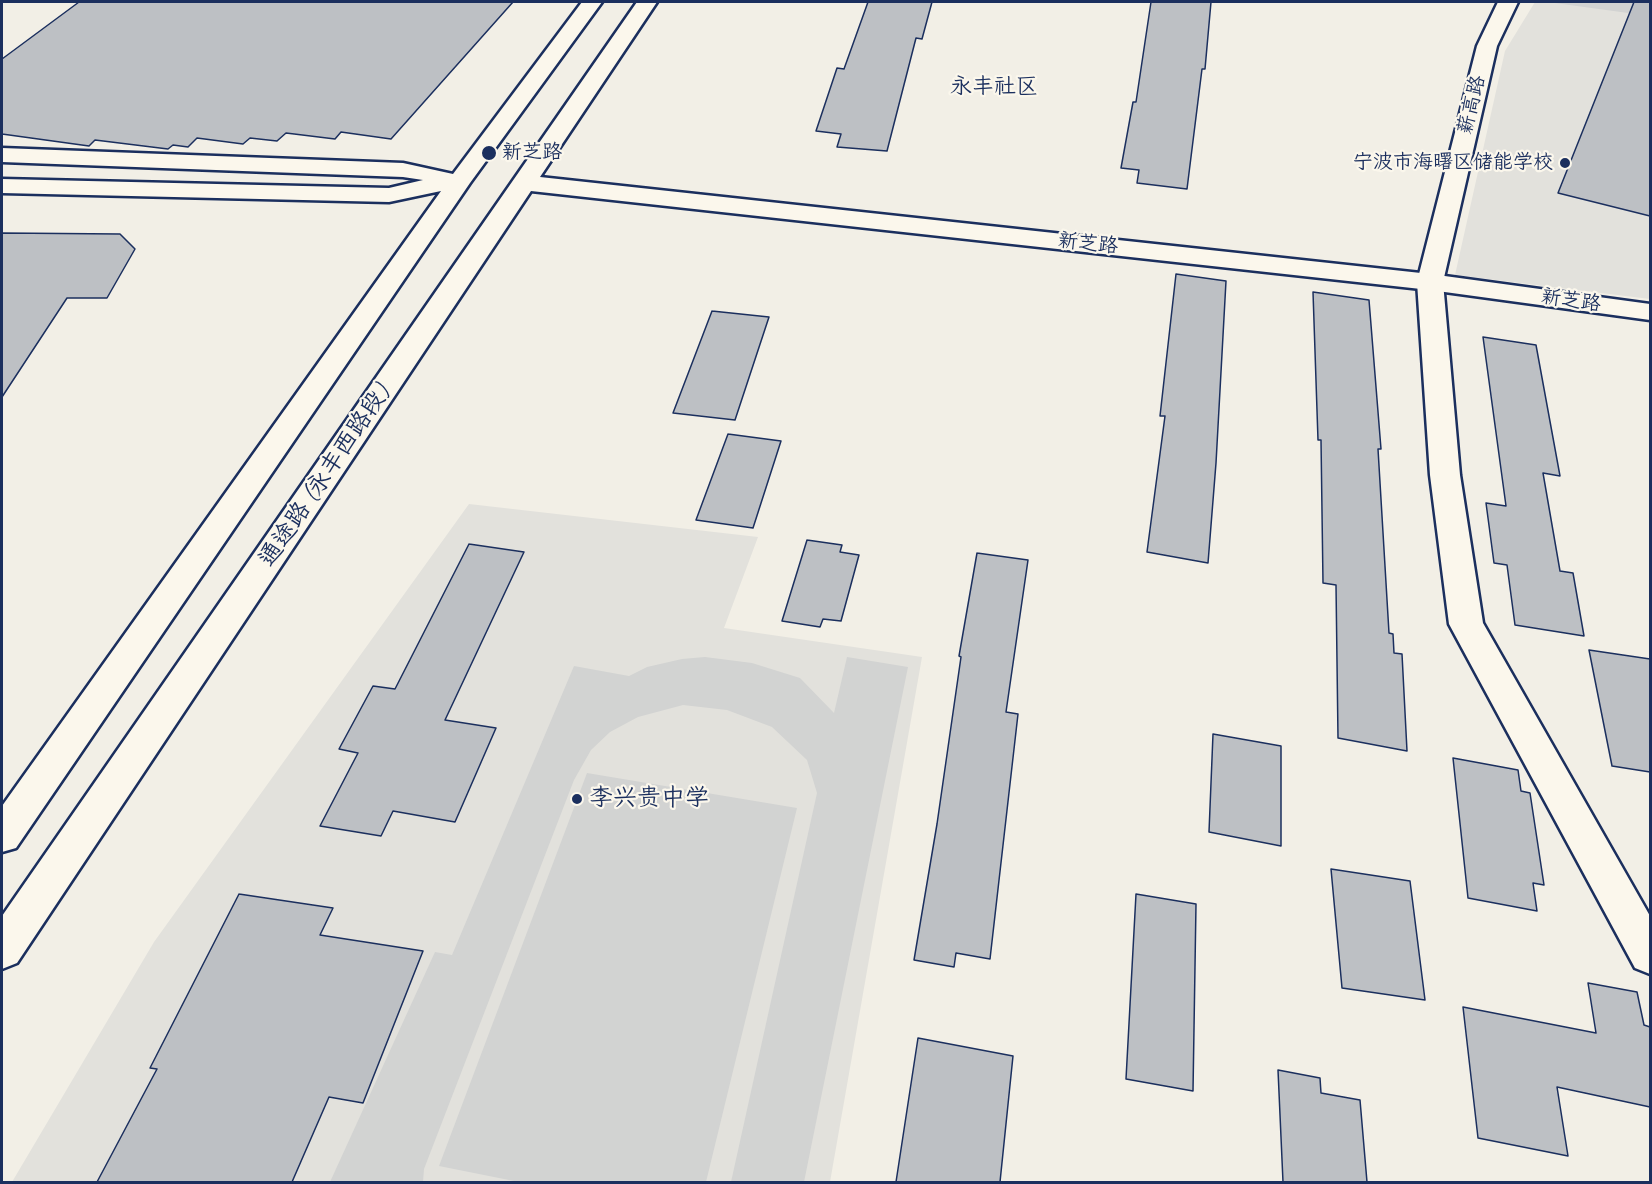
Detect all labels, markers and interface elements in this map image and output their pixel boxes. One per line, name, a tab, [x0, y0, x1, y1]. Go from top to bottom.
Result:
street label: 薪高路	[1453, 73, 1491, 137]
district label: 永丰社区	[950, 74, 1038, 100]
place label: 新芝路	[502, 141, 562, 165]
marker: 新芝路	[480, 144, 498, 162]
place label: 宁波市海曙区储能学校	[1353, 151, 1553, 175]
marker: 宁波市海曙区储能学校	[1558, 156, 1572, 170]
street label: 新芝路	[1057, 229, 1119, 259]
street label: 新芝路	[1540, 285, 1602, 317]
street label: 通途路 (永丰西路段)	[253, 379, 397, 573]
place label: 李兴贵中学	[589, 785, 709, 813]
marker: 李兴贵中学	[570, 792, 584, 806]

